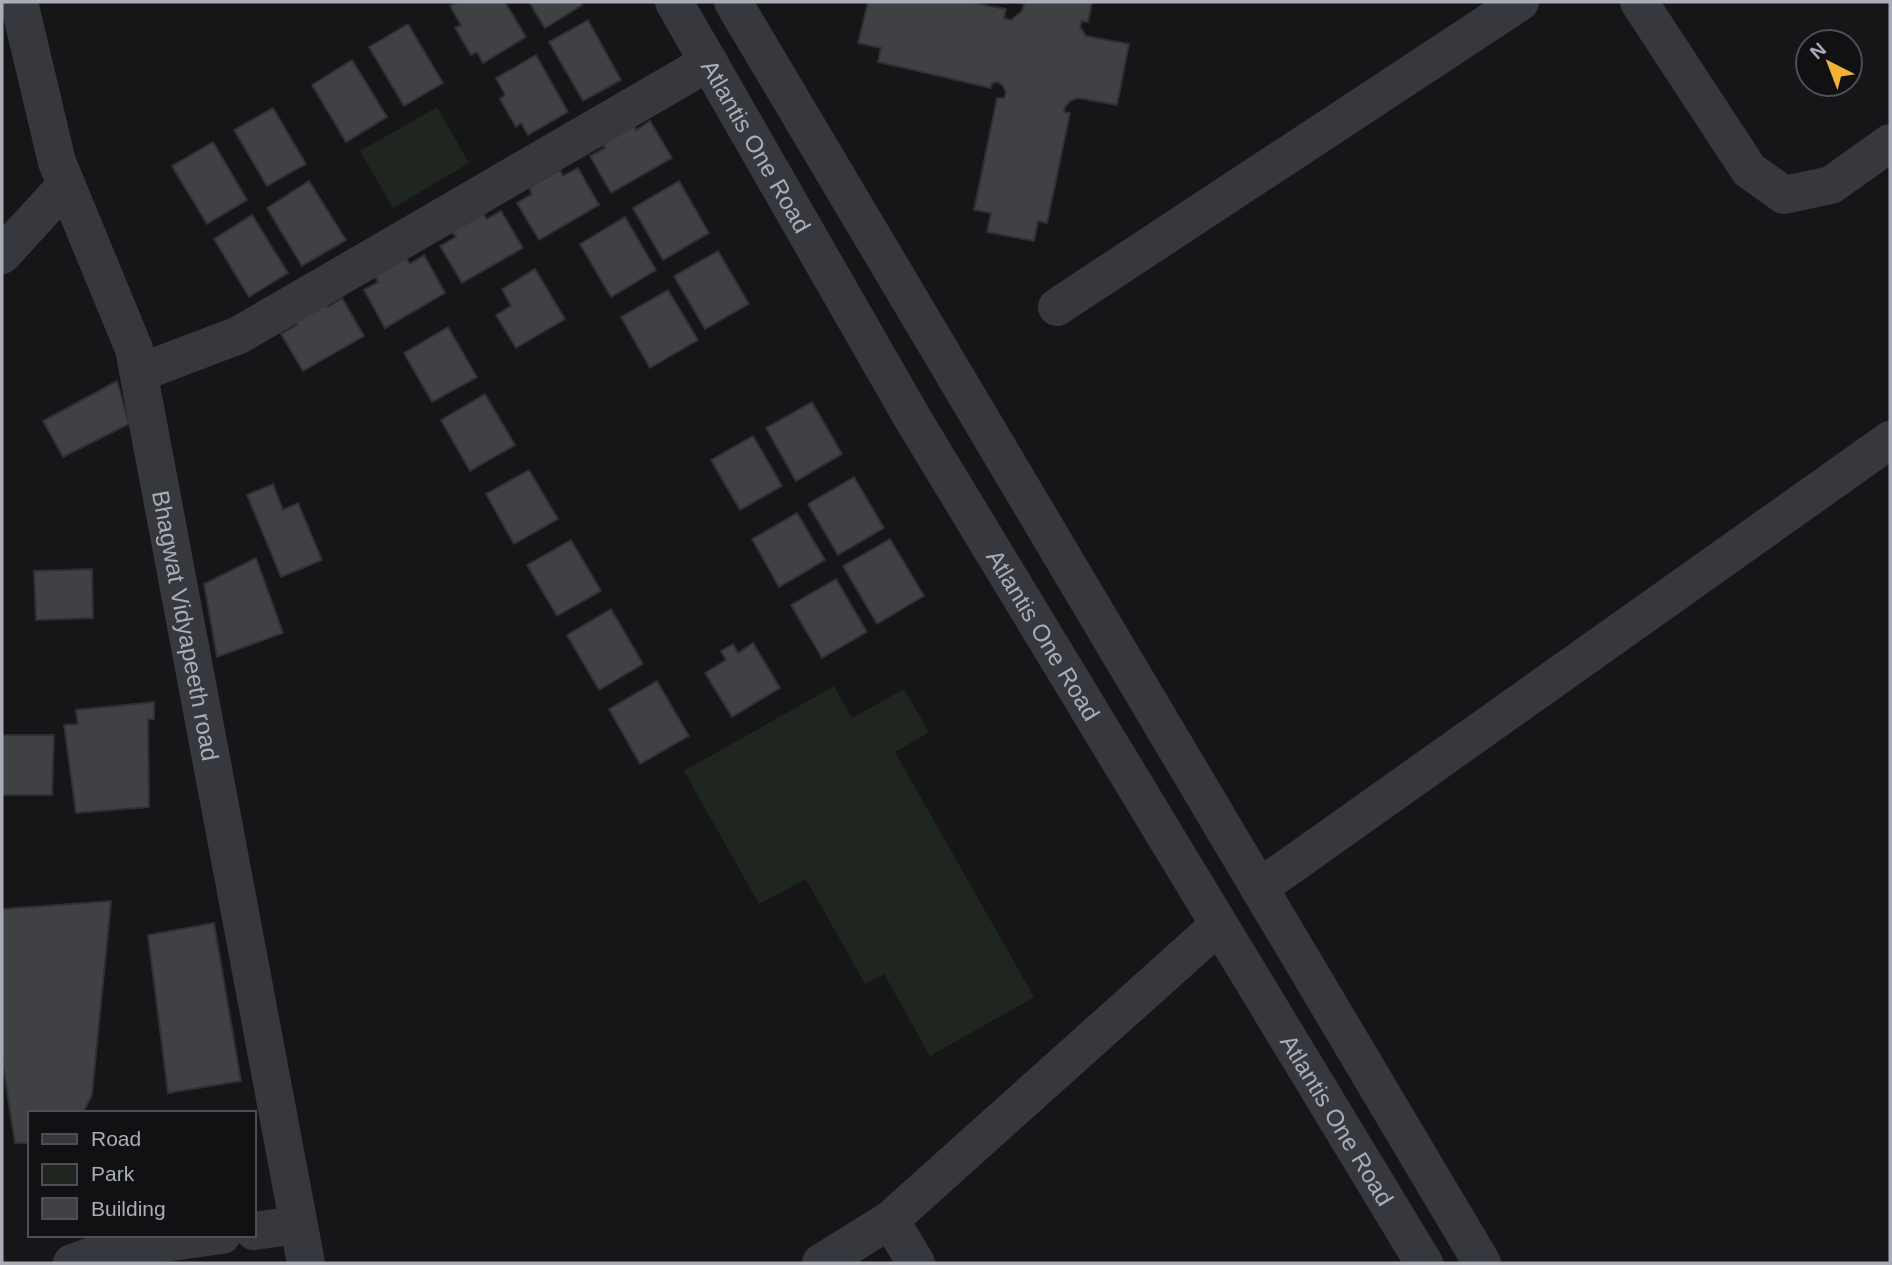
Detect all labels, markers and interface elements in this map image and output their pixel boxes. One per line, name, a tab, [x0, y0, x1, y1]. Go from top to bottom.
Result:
north arrow	[1794, 28, 1864, 98]
text: N	[1806, 38, 1830, 63]
street label: Atlantis One Road	[696, 55, 817, 237]
street label: Bhagwat Vidyapeeth road	[147, 488, 225, 763]
street label: Atlantis One Road	[982, 545, 1106, 725]
street label: Atlantis One Road	[1275, 1030, 1399, 1210]
legend	[28, 1111, 256, 1237]
text: Road	[91, 1127, 141, 1150]
text: Park	[91, 1162, 135, 1185]
text: Building	[91, 1197, 166, 1220]

